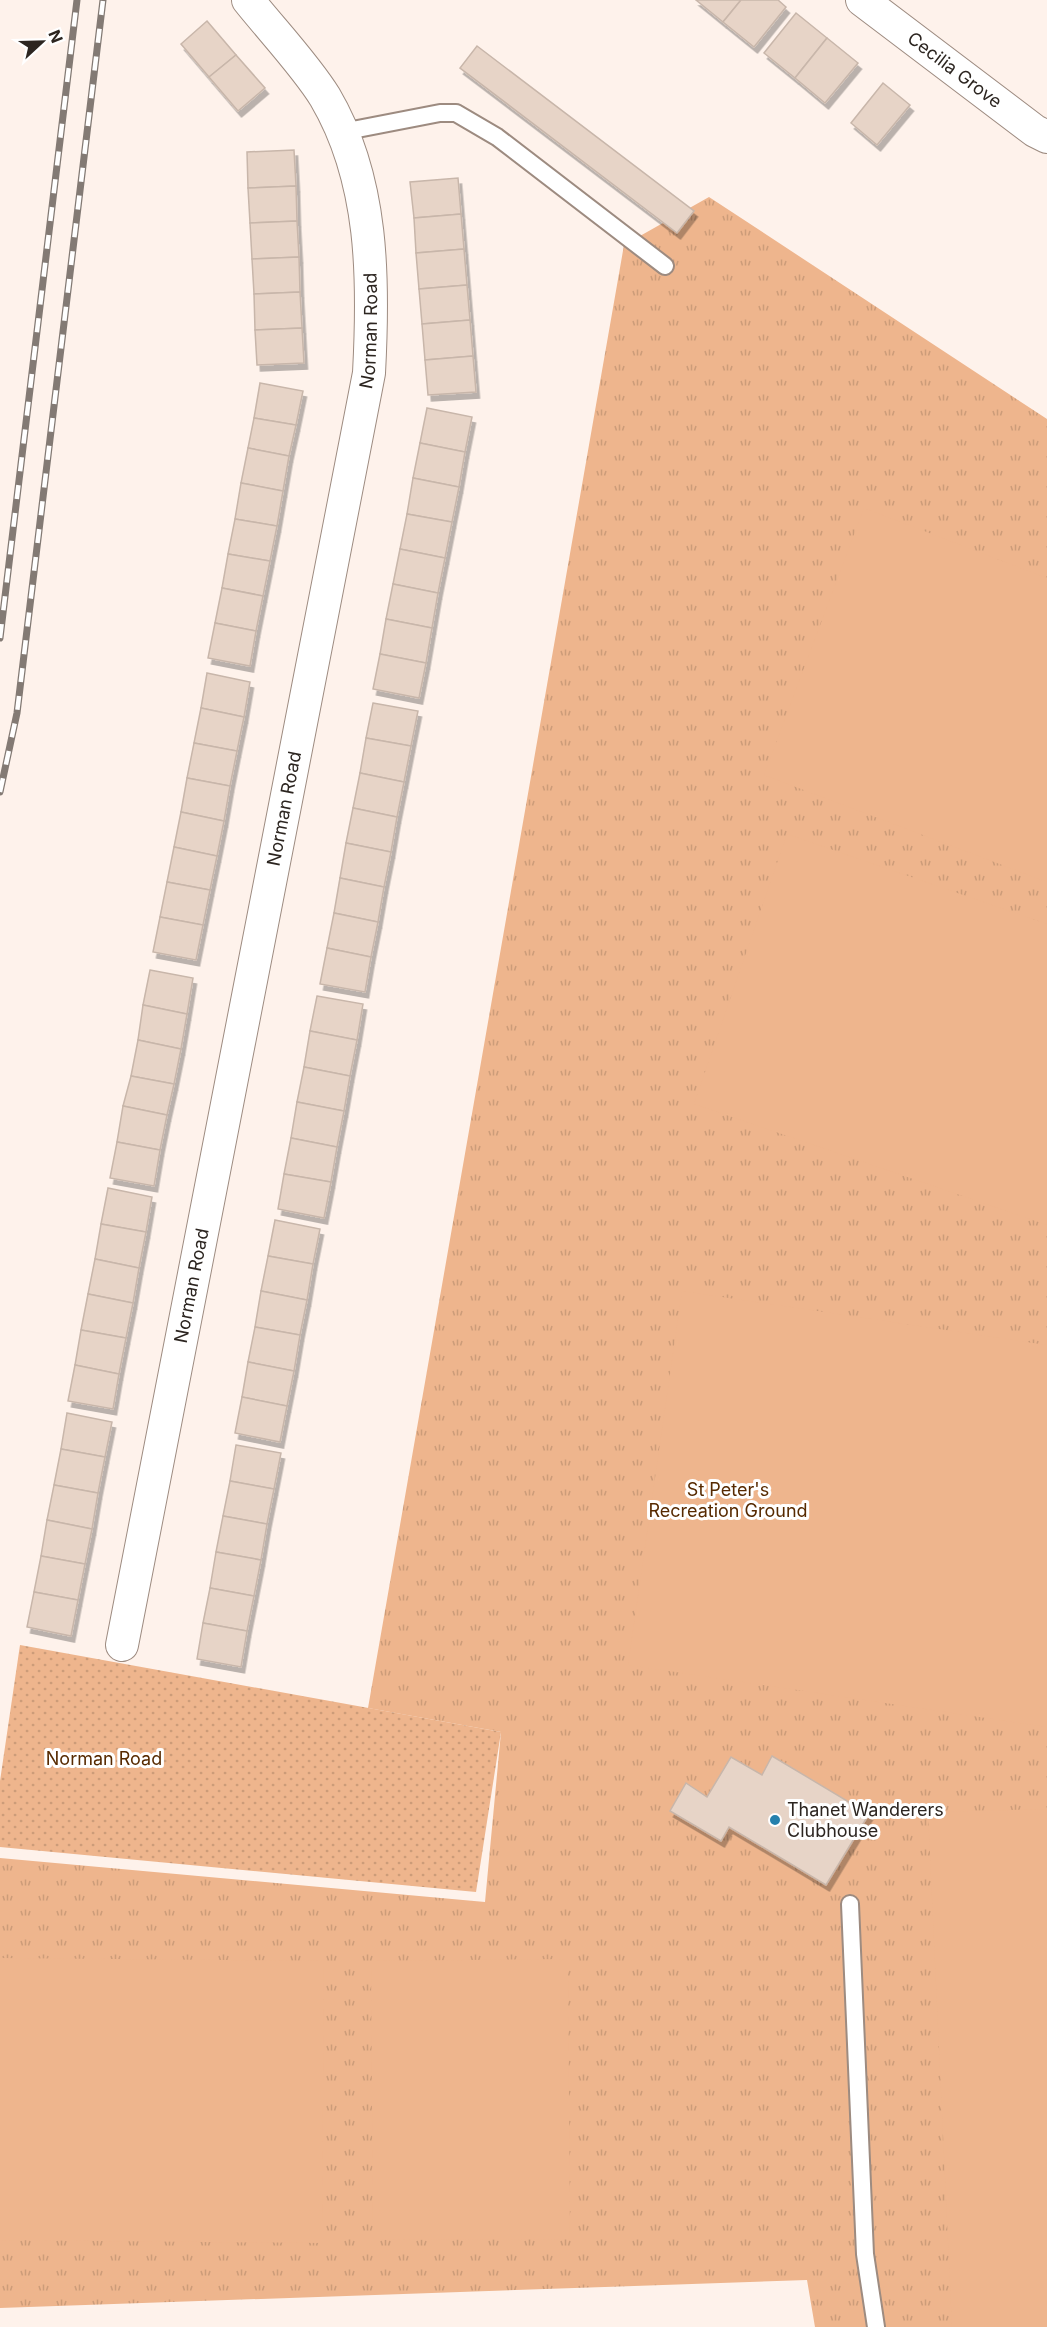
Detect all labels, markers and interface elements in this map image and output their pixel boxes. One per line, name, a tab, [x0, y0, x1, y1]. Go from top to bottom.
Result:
north arrow	[12, 12, 72, 72]
text: N	[44, 27, 67, 46]
street label: Cecilia Grove	[903, 27, 1006, 112]
street label: Norman Road	[355, 272, 381, 391]
street label: Norman Road	[263, 749, 305, 868]
street label: Norman Road	[170, 1226, 213, 1345]
park label: St Peter's Recreation Ground	[648, 1479, 808, 1521]
park label: Norman Road	[46, 1748, 162, 1769]
place label: Thanet Wanderers Clubhouse	[787, 1799, 944, 1841]
marker: Thanet Wanderers Clubhouse	[768, 1813, 782, 1827]

